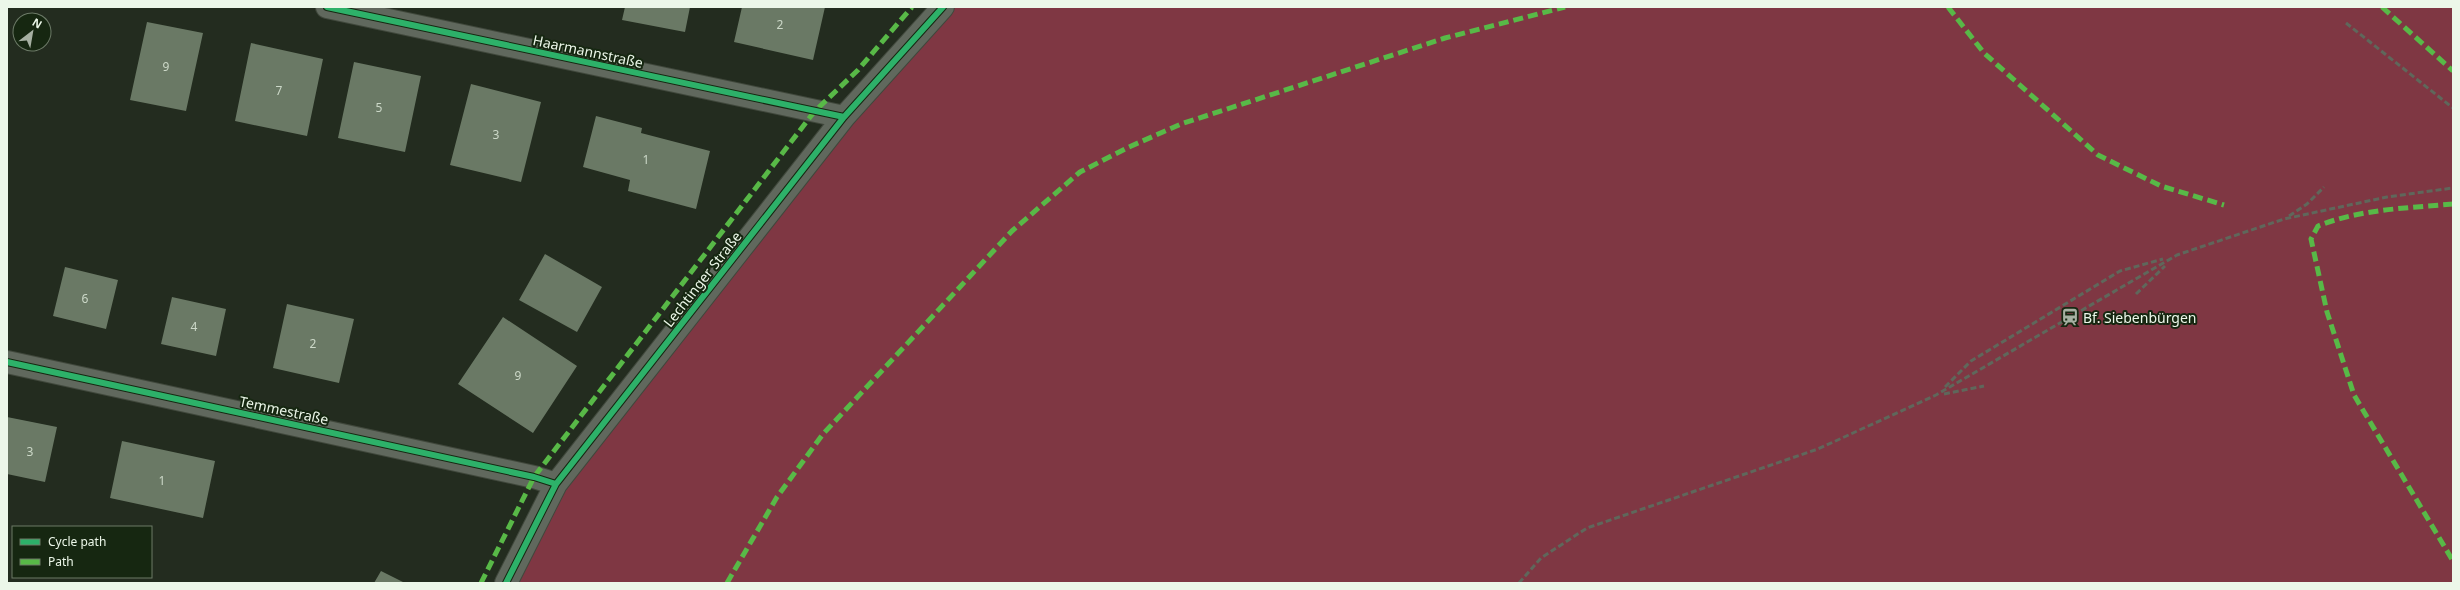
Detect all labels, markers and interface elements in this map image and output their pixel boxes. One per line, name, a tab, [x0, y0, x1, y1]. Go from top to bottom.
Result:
north arrow	[12, 12, 52, 52]
text: N	[30, 14, 45, 32]
house number: 2	[777, 16, 784, 33]
street label: Haarmannstraße	[531, 30, 645, 72]
house number: 9	[163, 58, 170, 75]
house number: 7	[276, 82, 283, 99]
house number: 5	[376, 99, 383, 116]
house number: 3	[493, 126, 500, 143]
house number: 1	[643, 151, 649, 168]
street label: Lechtinger Straße	[659, 227, 745, 331]
house number: 6	[82, 290, 89, 307]
station icon: Bf. Siebenbürgen	[2060, 307, 2080, 327]
place label: Bf. Siebenbürgen	[2083, 308, 2196, 327]
house number: 4	[191, 318, 198, 335]
house number: 2	[310, 335, 317, 352]
house number: 9	[515, 367, 522, 384]
street label: Temmestraße	[238, 391, 330, 429]
house number: 3	[27, 443, 34, 460]
house number: 1	[159, 472, 165, 489]
legend	[12, 526, 152, 578]
text: Cycle path	[48, 533, 106, 550]
text: Path	[48, 553, 74, 570]

